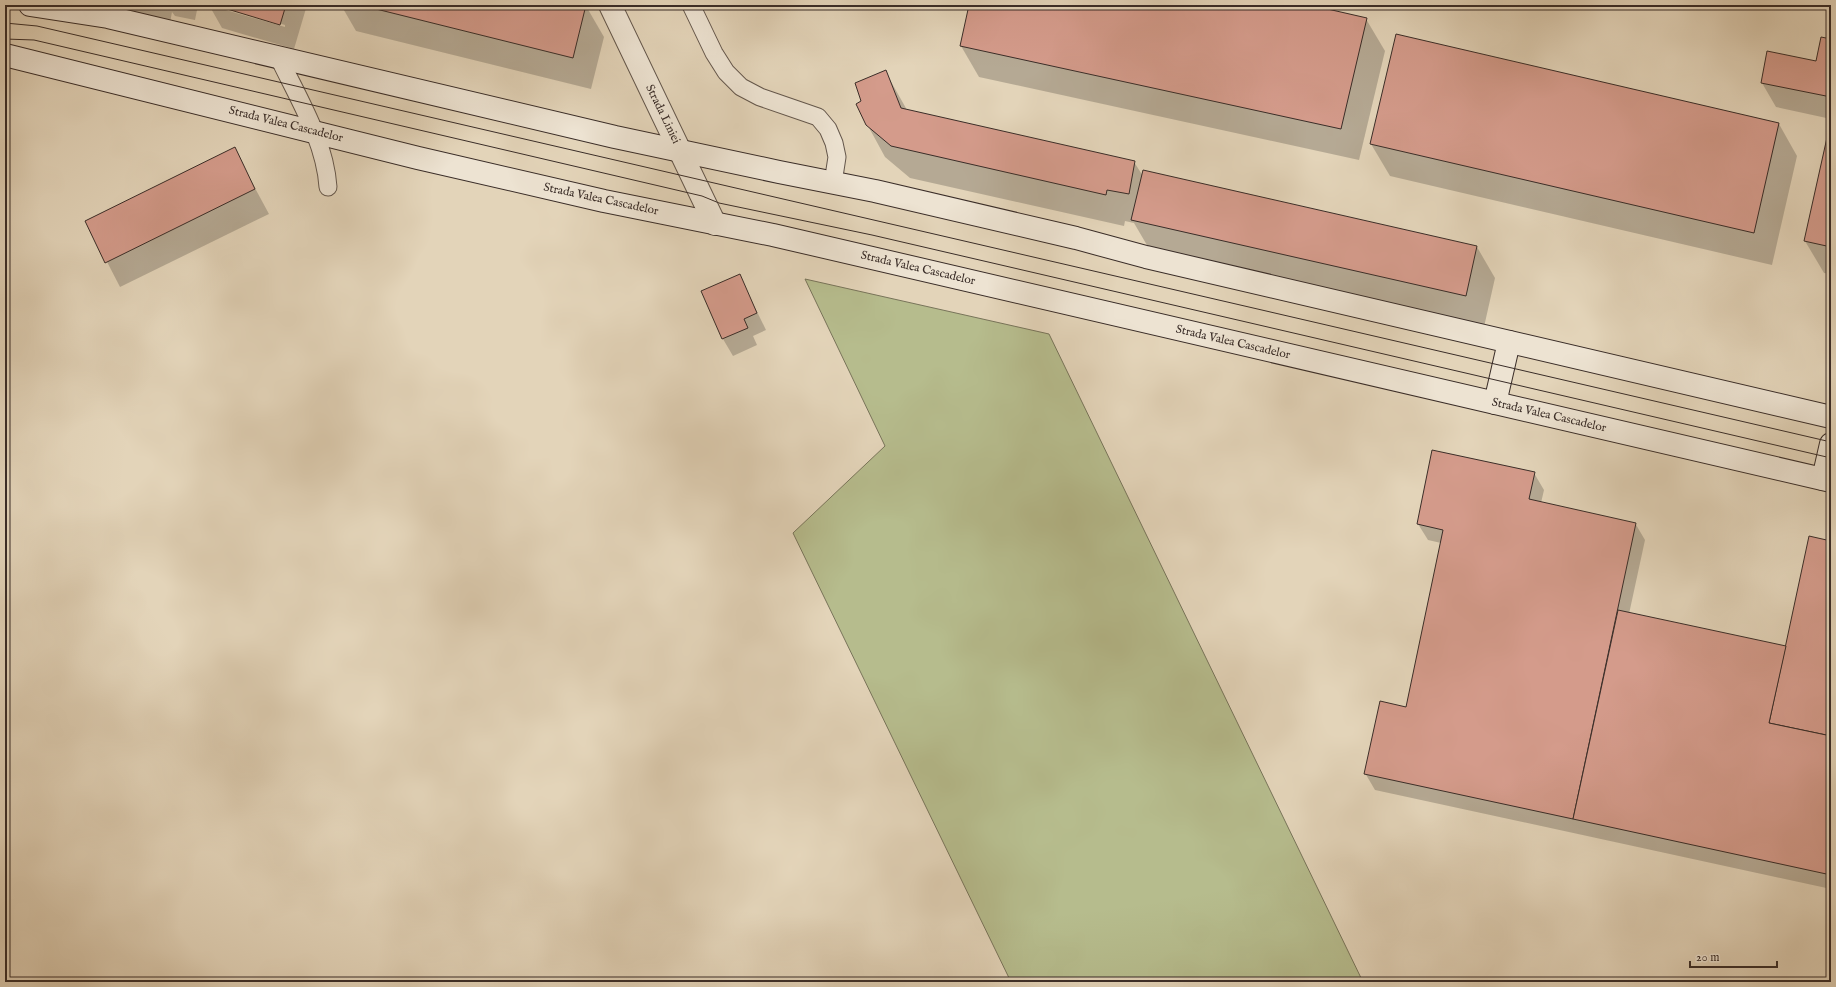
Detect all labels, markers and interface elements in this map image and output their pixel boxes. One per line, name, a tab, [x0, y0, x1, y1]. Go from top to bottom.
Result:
street label: Strada Liniei	[642, 82, 684, 146]
street label: Strada Valea Cascadelor	[227, 103, 345, 146]
street label: Strada Valea Cascadelor	[542, 179, 660, 219]
street label: Strada Valea Cascadelor	[859, 248, 977, 289]
street label: Strada Valea Cascadelor	[1174, 322, 1292, 363]
street label: Strada Valea Cascadelor	[1490, 395, 1608, 436]
scale bar	[1690, 943, 1777, 969]
text: 20 m	[1696, 950, 1719, 965]

